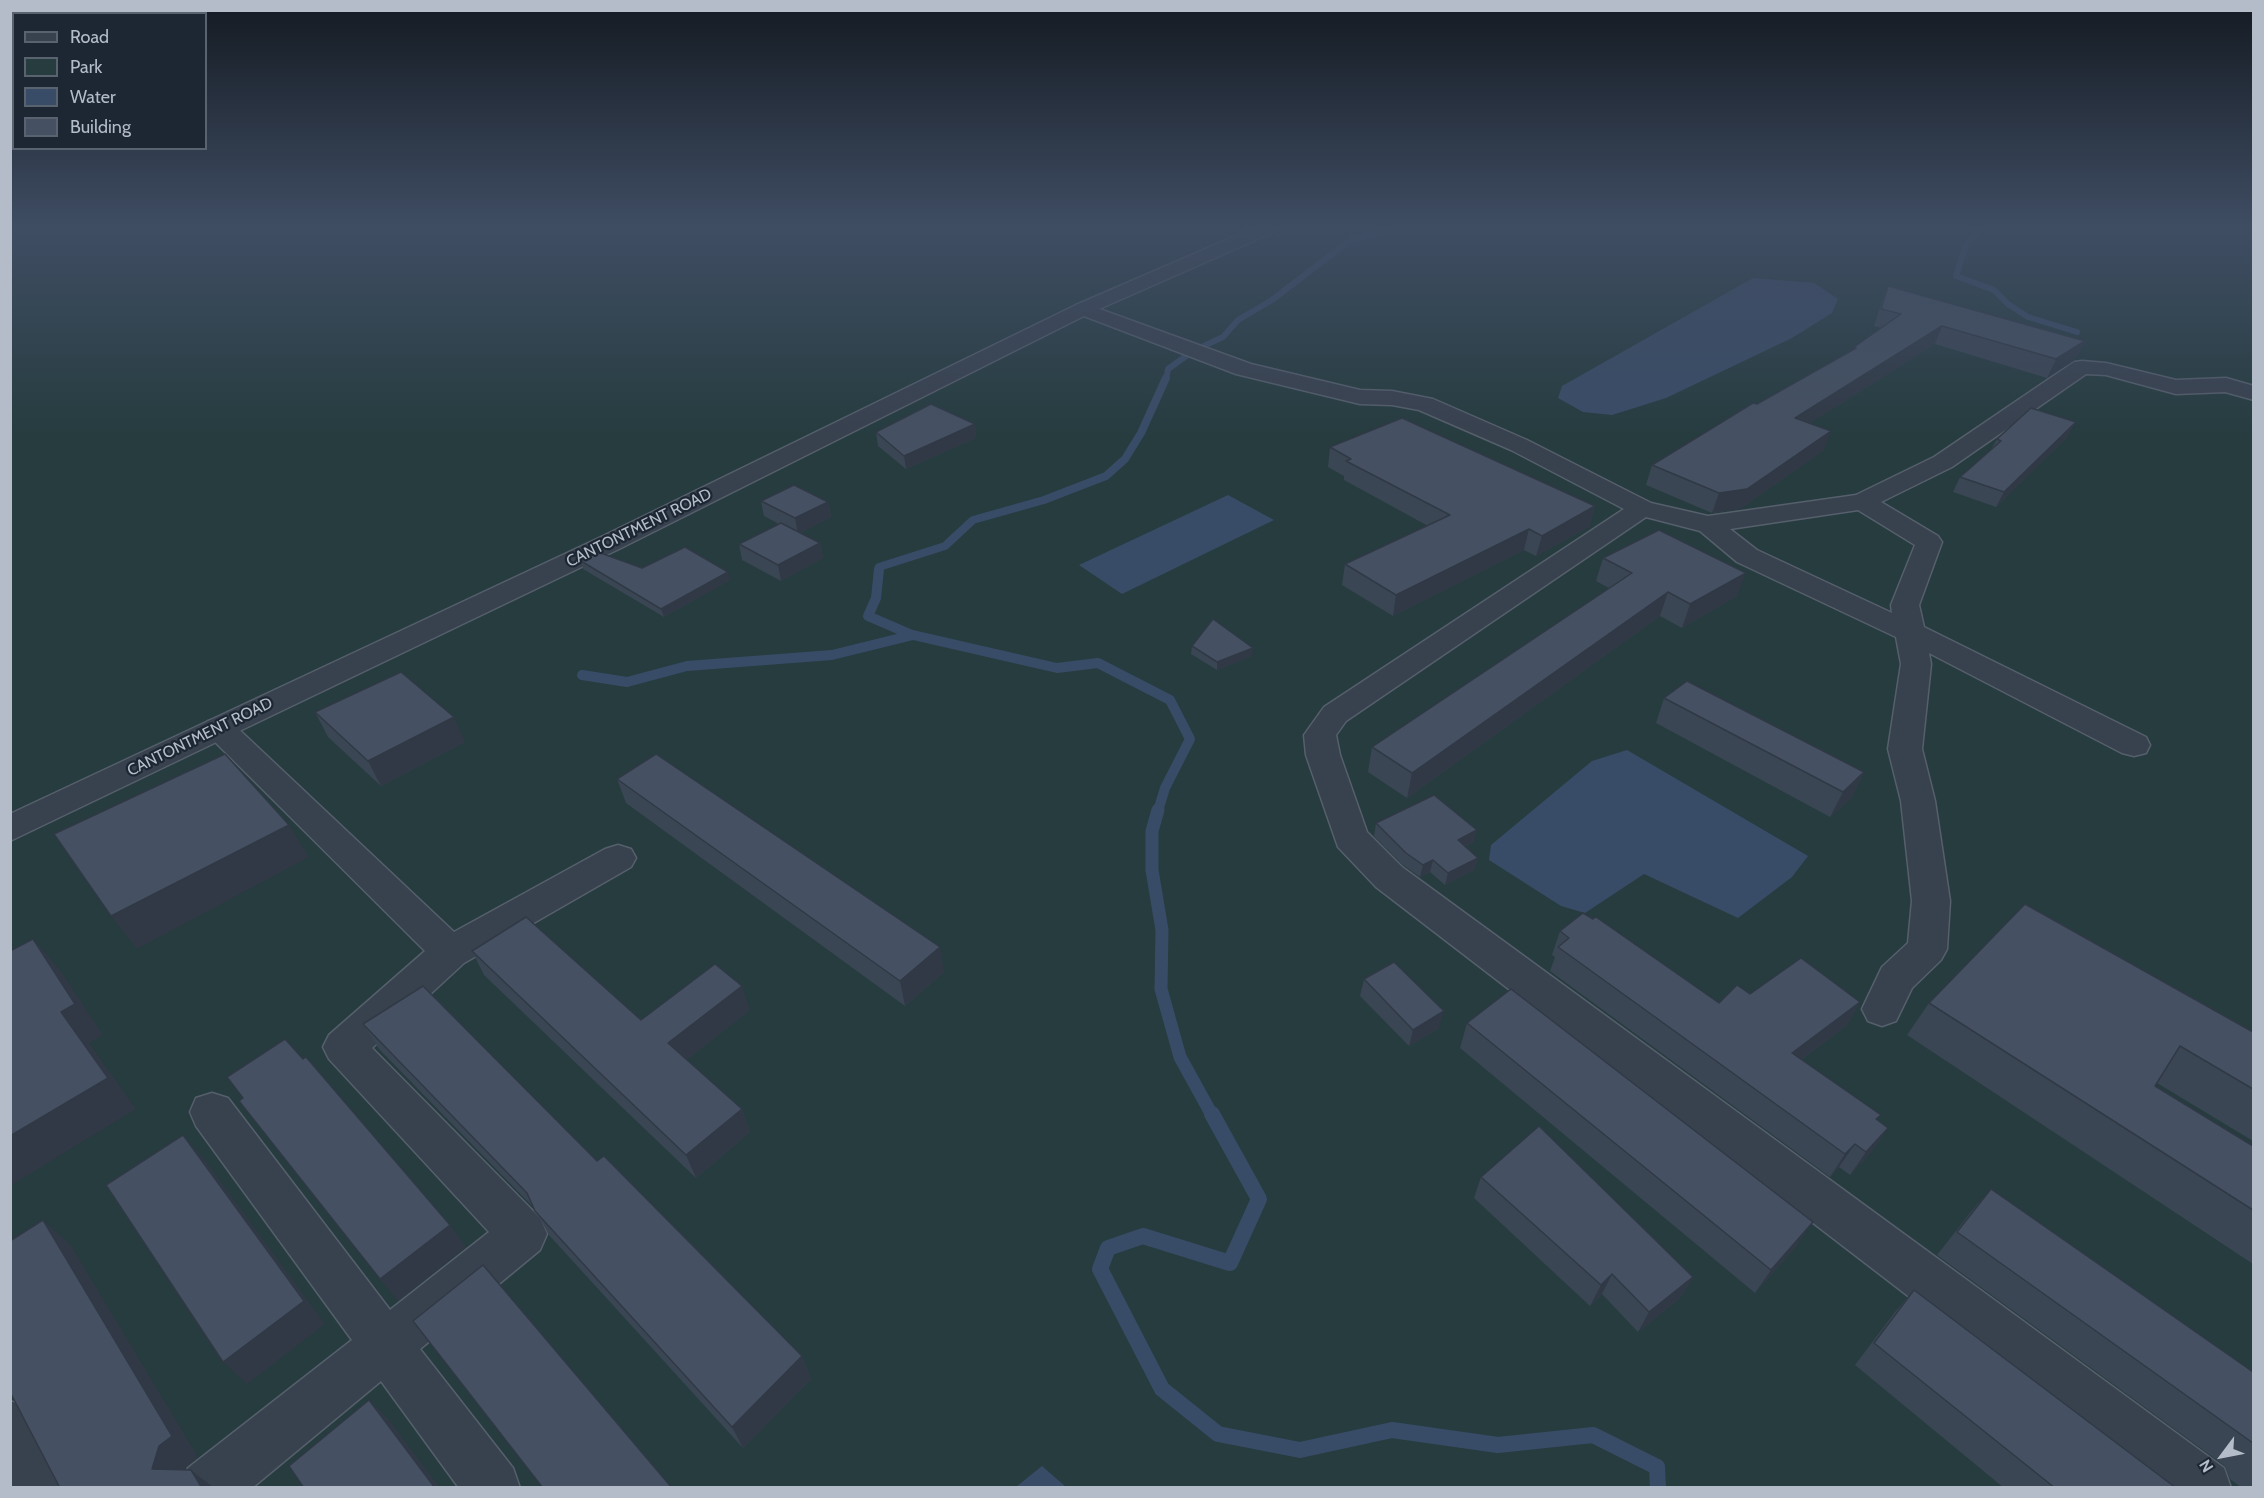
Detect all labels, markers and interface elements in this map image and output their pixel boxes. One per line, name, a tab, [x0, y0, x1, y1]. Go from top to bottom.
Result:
legend	[12, 12, 207, 150]
text: Road	[70, 26, 109, 48]
text: Park	[70, 56, 102, 78]
text: Water	[70, 86, 116, 108]
text: Building	[70, 116, 131, 138]
street label: CANTONTMENT ROAD	[563, 484, 715, 572]
street label: CANTONTMENT ROAD	[124, 693, 276, 781]
north arrow	[2192, 1426, 2252, 1486]
text: N	[2195, 1456, 2217, 1476]

